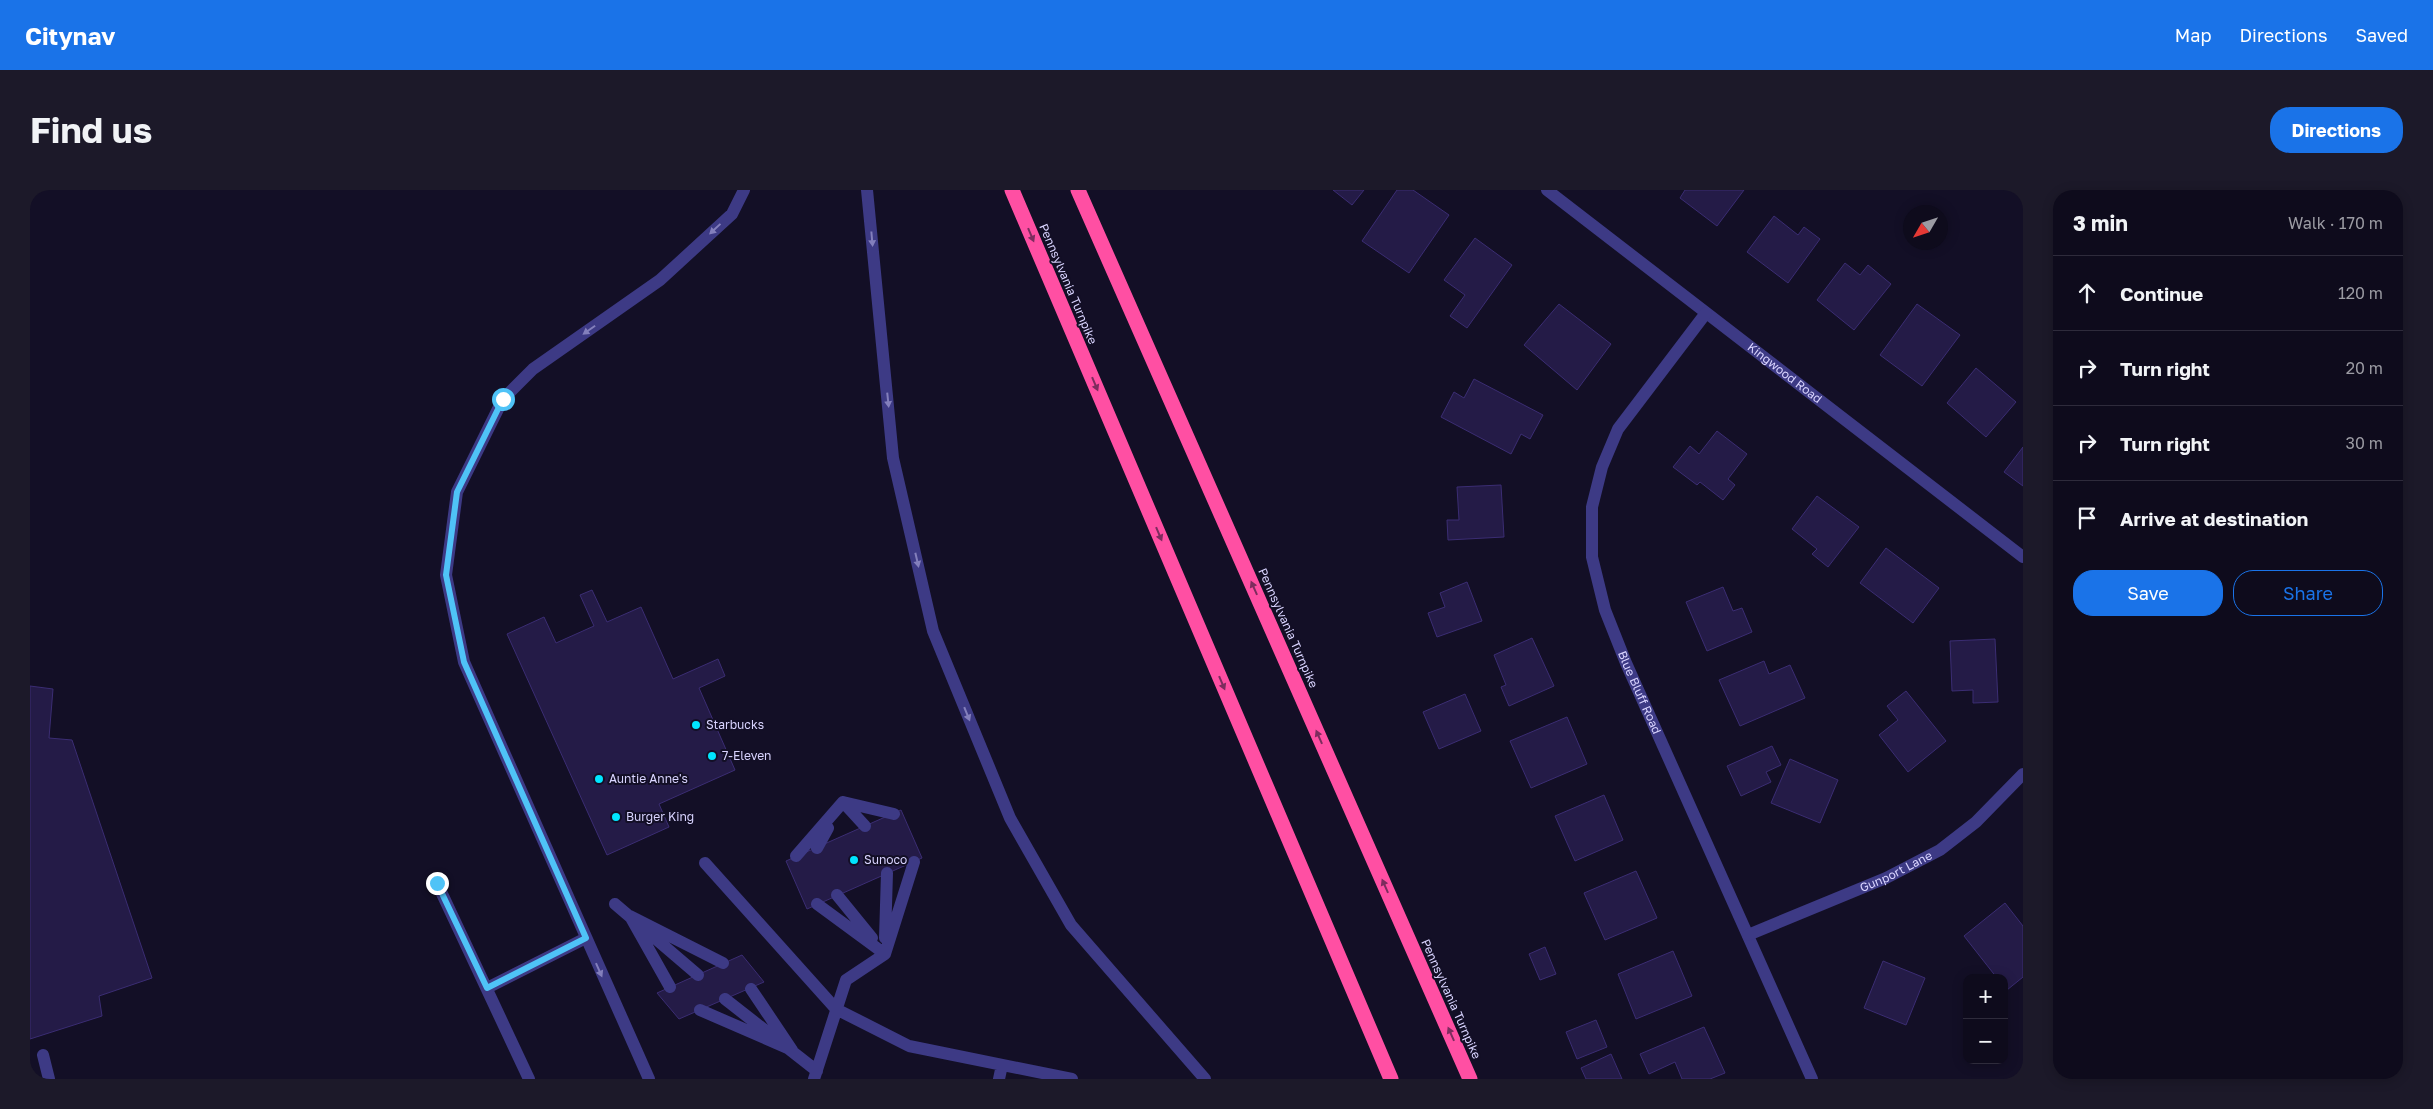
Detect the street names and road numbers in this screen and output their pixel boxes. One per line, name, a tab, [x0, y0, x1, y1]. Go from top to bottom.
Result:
street label: Pennsylvania Turnpike	[1036, 221, 1101, 346]
street label: Kingwood Road	[1745, 339, 1825, 406]
street label: Pennsylvania Turnpike	[1255, 566, 1322, 690]
street label: Blue Bluff Road	[1615, 648, 1665, 736]
street label: Gunport Lane	[1857, 847, 1935, 895]
street label: Pennsylvania Turnpike	[1418, 937, 1485, 1061]

